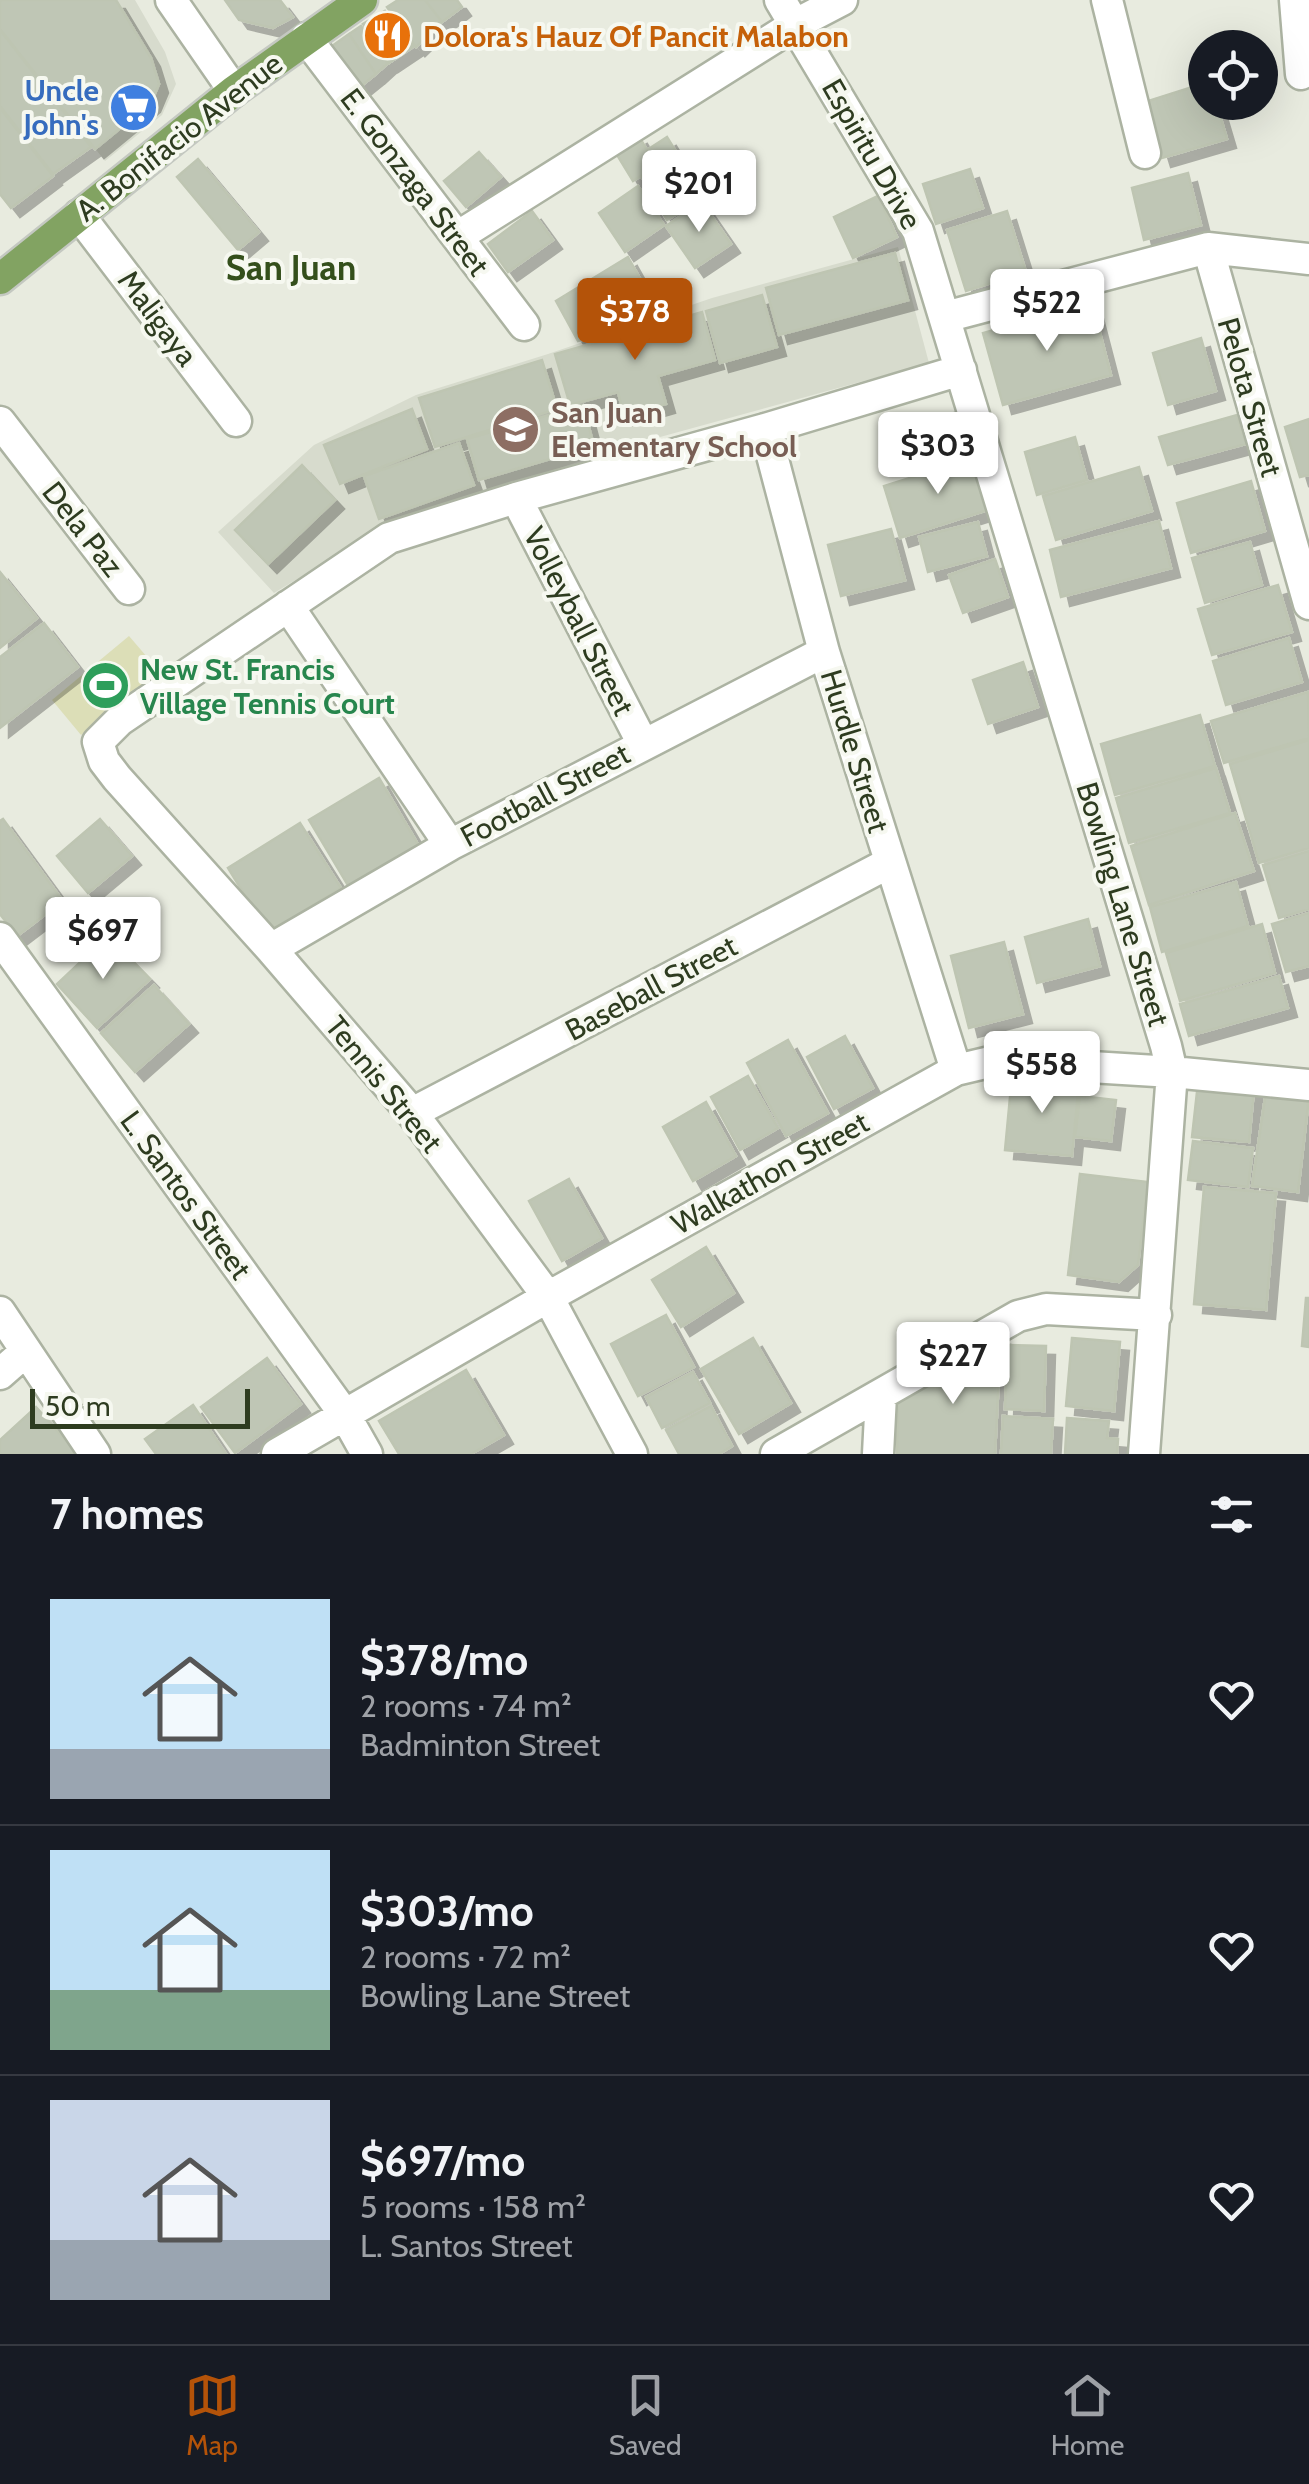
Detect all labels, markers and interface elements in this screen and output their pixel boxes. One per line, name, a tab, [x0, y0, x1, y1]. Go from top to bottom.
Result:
restaurant icon: Dolora's Hauz Of Pancit Malabon	[362, 10, 414, 62]
place label: Dolora's Hauz Of Pancit Malabon	[423, 18, 849, 55]
map controls	[1188, 30, 1278, 120]
button: locate	[1188, 30, 1278, 120]
street label: A. Bonifacio Avenue	[68, 45, 290, 229]
place label: Uncle John's	[22, 72, 99, 143]
street label: Espiritu Drive	[814, 72, 930, 236]
supermarket icon: Uncle John's	[108, 81, 160, 133]
street label: E. Gonzaga Street	[333, 81, 497, 283]
pin: $201	[640, 150, 758, 235]
text: $201	[664, 163, 734, 202]
district label: San Juan	[226, 246, 356, 289]
street label: Maligaya	[110, 263, 206, 374]
pin: $522	[988, 269, 1106, 354]
pin: $378	[576, 278, 694, 363]
text: $522	[1012, 282, 1082, 321]
text: $378	[599, 291, 671, 330]
street label: Pelota Street	[1210, 313, 1290, 481]
place label: San Juan Elementary School	[551, 394, 797, 465]
school or university icon: San Juan Elementary School	[490, 403, 542, 455]
pin: $303	[879, 412, 997, 497]
text: $303	[900, 425, 976, 464]
street label: Dela Paz	[34, 474, 132, 584]
street label: Volleyball Street	[516, 521, 642, 721]
place label: New St. Francis Village Tennis Court	[140, 651, 395, 722]
sports icon: New St. Francis Village Tennis Court	[79, 660, 131, 712]
street label: Hurdle Street	[813, 665, 897, 837]
street label: Football Street	[454, 735, 636, 855]
street label: Bowling Lane Street	[1068, 777, 1178, 1031]
pin: $697	[44, 897, 162, 982]
text: $697	[68, 910, 138, 949]
street label: Baseball Street	[559, 927, 743, 1049]
street label: Tennis Street	[318, 1008, 450, 1160]
pin: $558	[983, 1031, 1101, 1116]
text: $558	[1006, 1044, 1078, 1083]
street label: L. Santos Street	[112, 1104, 260, 1286]
street label: Walkathon Street	[665, 1104, 875, 1242]
pin: $227	[894, 1322, 1012, 1407]
text: $227	[919, 1335, 987, 1374]
scale bar	[30, 1384, 250, 1428]
text: 50 m	[45, 1389, 111, 1423]
icon: filters	[1204, 1487, 1259, 1542]
text: 7 homes	[50, 1488, 204, 1540]
text: $378/mo	[360, 1634, 528, 1686]
icon: home	[130, 1639, 250, 1759]
icon: heart	[1204, 1672, 1259, 1727]
text: 2 rooms · 74 m²	[360, 1686, 572, 1725]
text: Badminton Street	[360, 1725, 600, 1764]
text: $303/mo	[360, 1885, 534, 1937]
icon: home	[130, 1890, 250, 2010]
icon: heart	[1204, 1923, 1259, 1978]
text: 2 rooms · 72 m²	[360, 1937, 571, 1976]
text: Bowling Lane Street	[360, 1976, 630, 2015]
text: $697/mo	[360, 2135, 525, 2187]
icon: home	[130, 2140, 250, 2260]
icon: heart	[1204, 2173, 1259, 2228]
text: 5 rooms · 158 m²	[360, 2187, 586, 2226]
text: L. Santos Street	[360, 2226, 573, 2265]
tab: Map	[185, 2368, 240, 2462]
tab: Saved	[609, 2368, 682, 2462]
tab: Home	[1051, 2368, 1124, 2462]

